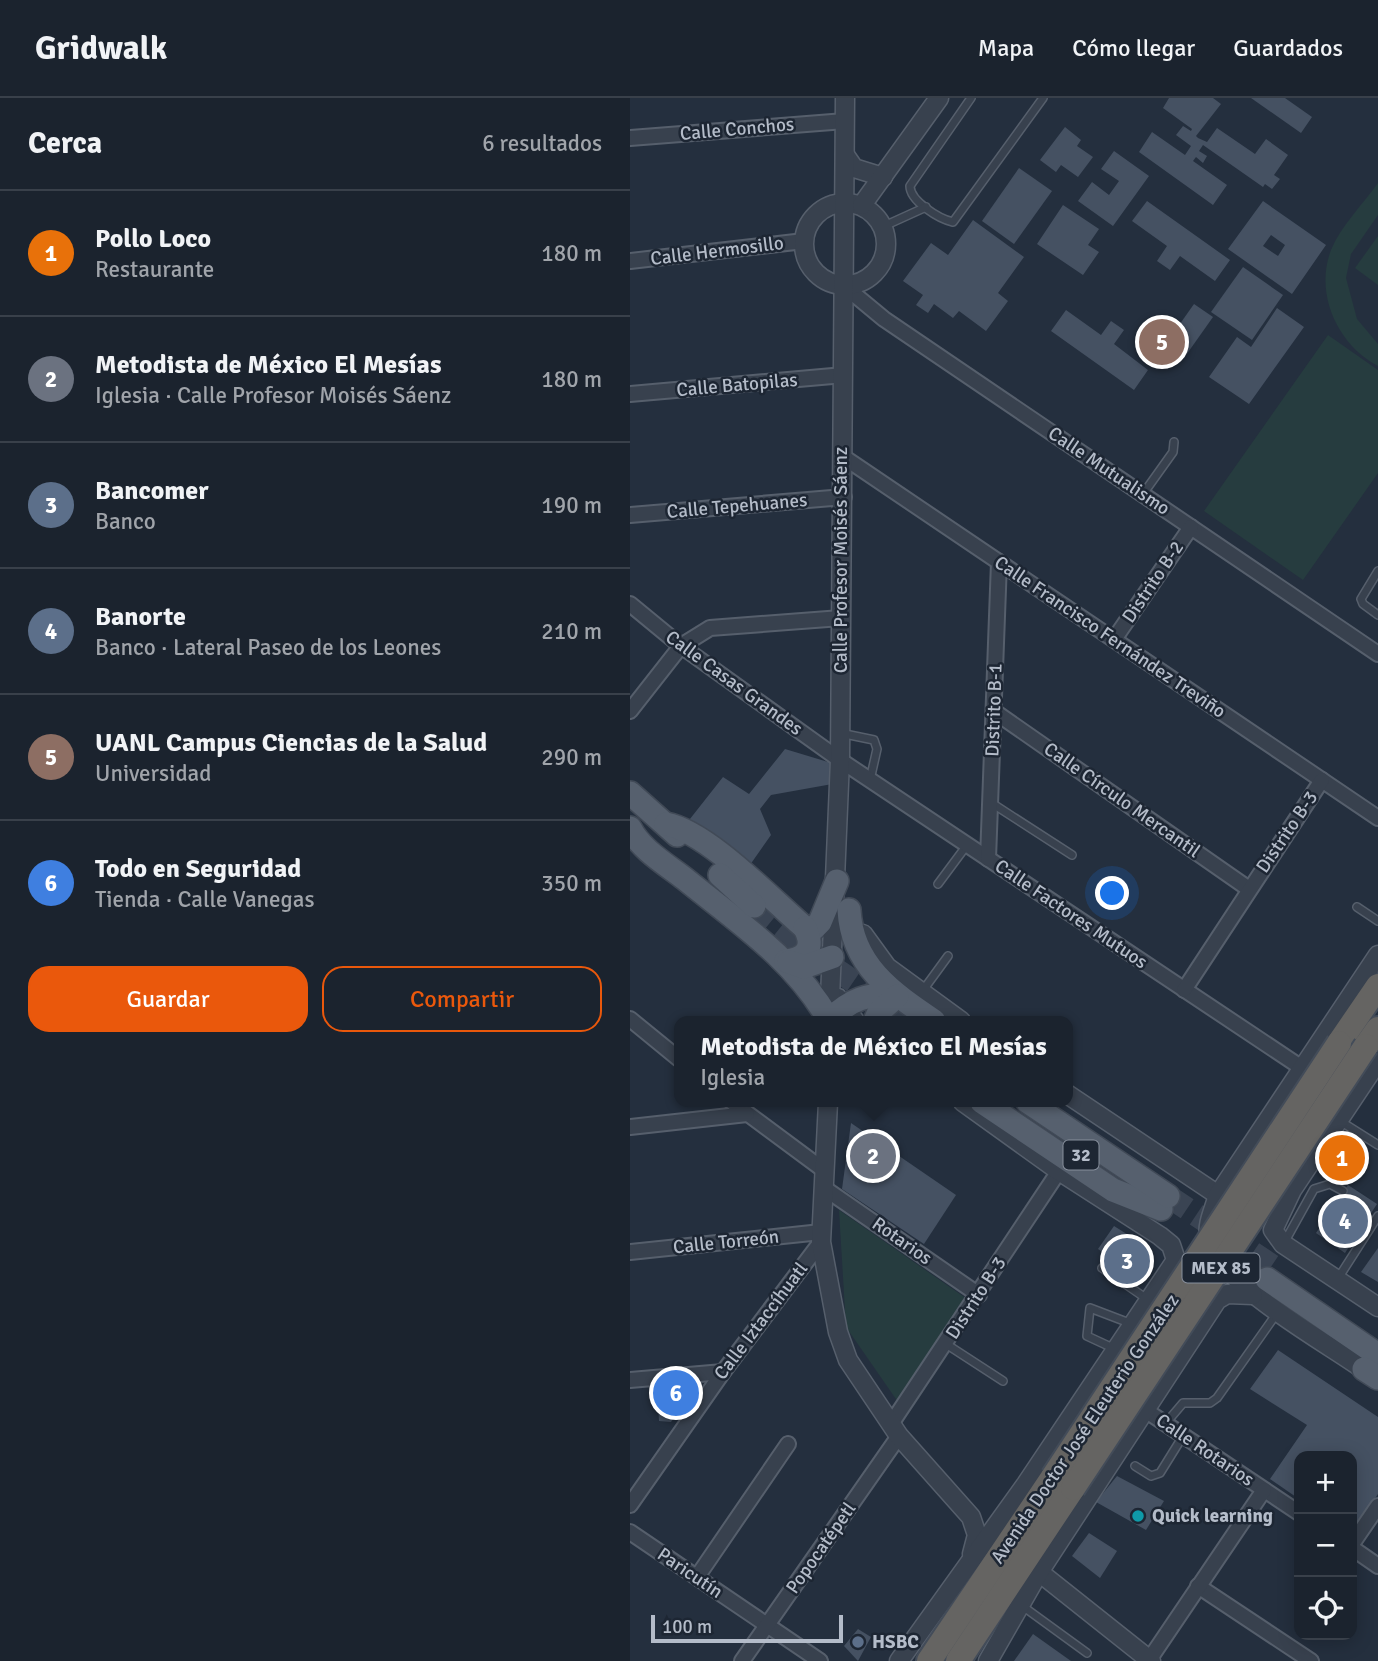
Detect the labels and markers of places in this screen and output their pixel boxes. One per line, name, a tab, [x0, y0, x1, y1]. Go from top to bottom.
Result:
pin: 5	[1139, 316, 1185, 368]
pin: 2	[850, 1130, 896, 1182]
pin: 1	[1319, 1132, 1365, 1184]
pin: 4	[1322, 1195, 1368, 1247]
pin: 3	[1104, 1235, 1150, 1287]
pin: 6	[653, 1367, 699, 1419]
place label: Quick learning	[1152, 1504, 1273, 1528]
marker: Quick learning	[1130, 1508, 1146, 1524]
place label: HSBC	[872, 1630, 919, 1654]
marker: HSBC	[850, 1634, 866, 1650]

